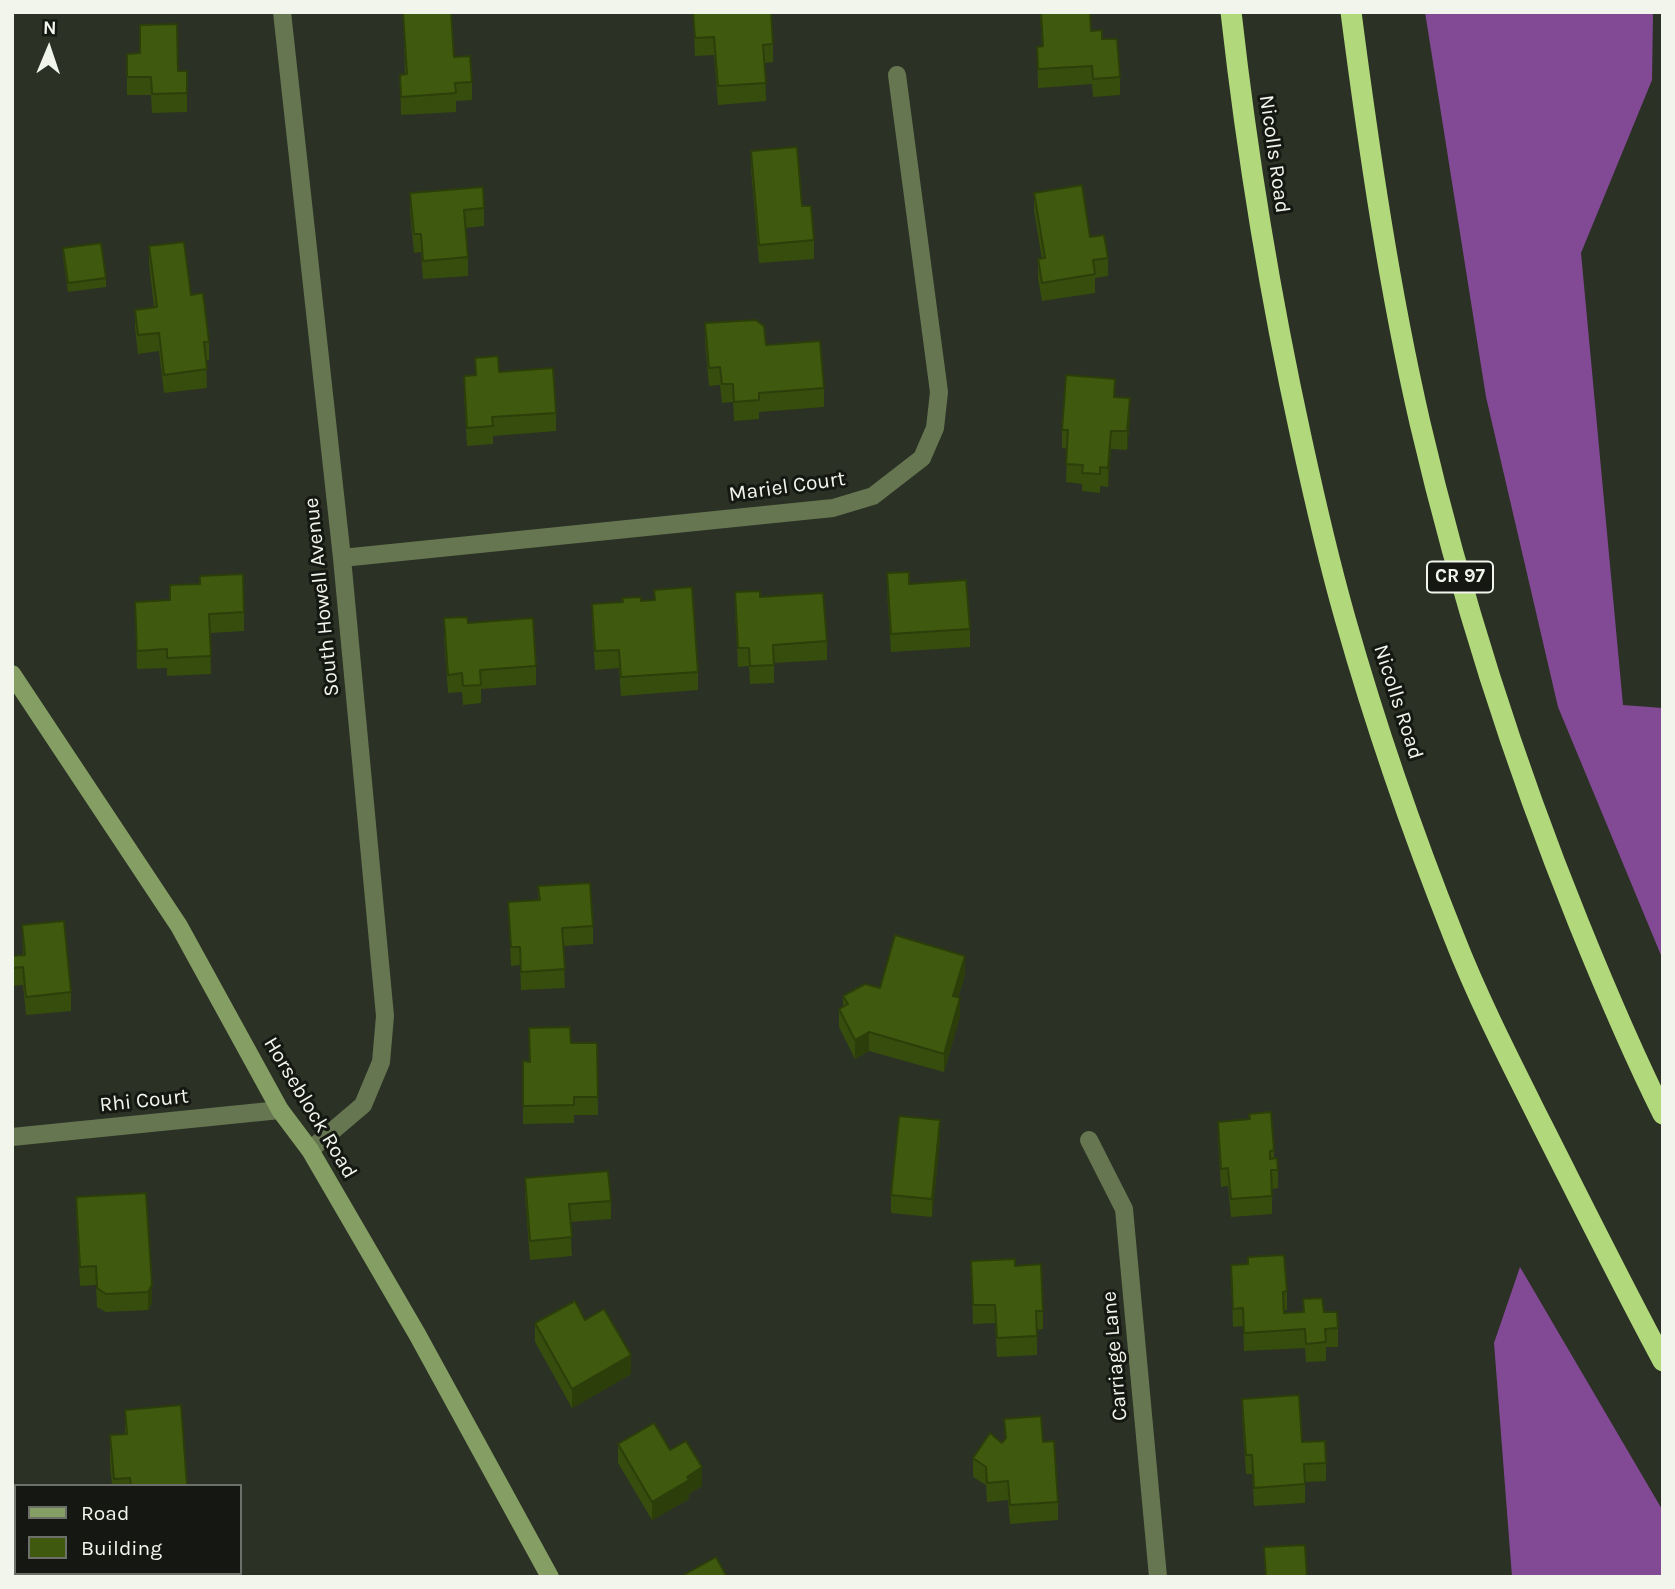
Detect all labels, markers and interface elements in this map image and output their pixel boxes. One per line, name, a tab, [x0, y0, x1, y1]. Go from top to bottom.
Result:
north arrow	[14, 14, 84, 84]
text: N	[43, 17, 57, 39]
street label: Nicolls Road	[1253, 93, 1295, 215]
street label: Mariel Court	[727, 466, 847, 508]
street label: South Howell Avenue	[299, 496, 345, 698]
road number: CR 97	[1427, 562, 1493, 592]
street label: Nicolls Road	[1368, 641, 1428, 763]
street label: Horseblock Road	[258, 1033, 362, 1183]
street label: Rhi Court	[98, 1084, 190, 1118]
street label: Carriage Lane	[1097, 1290, 1133, 1422]
legend	[14, 1484, 242, 1575]
text: Road	[81, 1501, 129, 1525]
text: Building	[81, 1536, 162, 1560]

